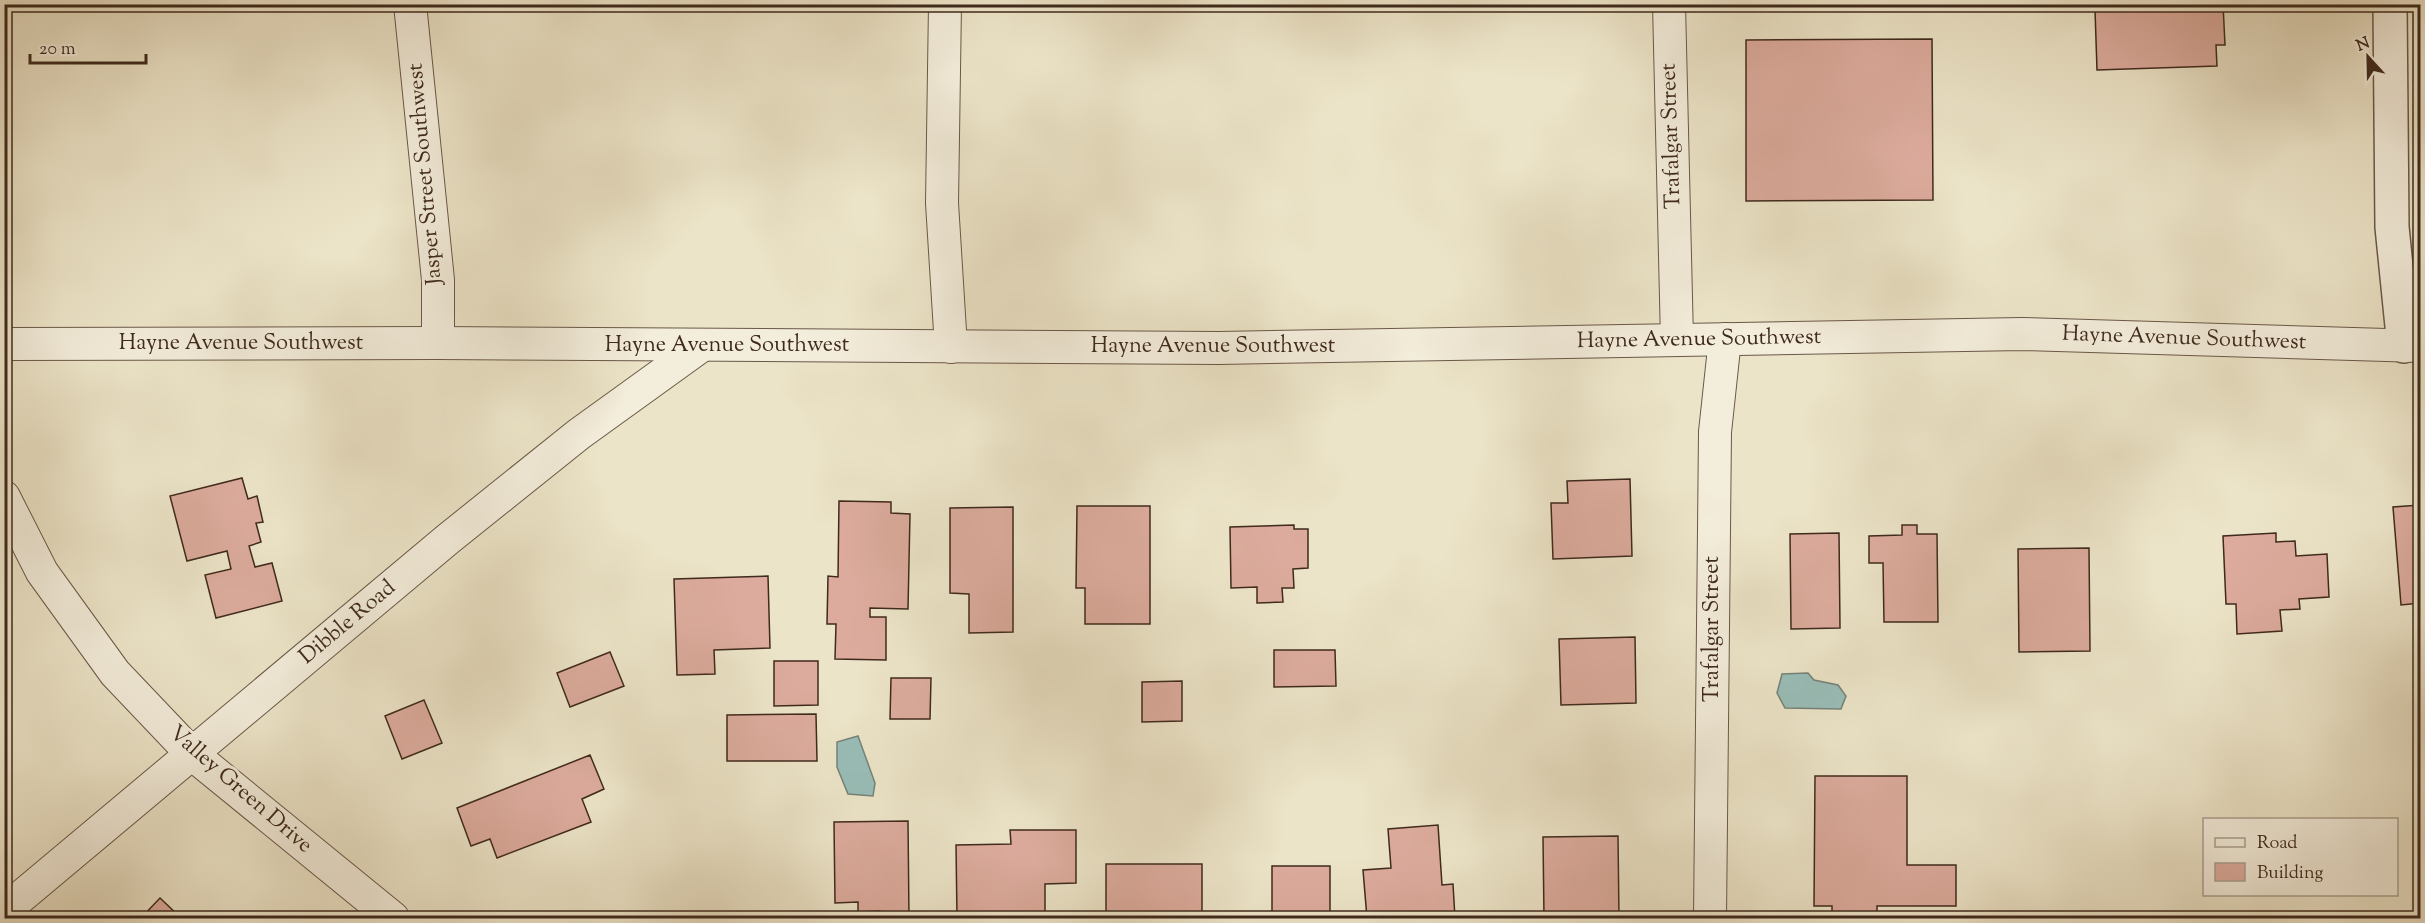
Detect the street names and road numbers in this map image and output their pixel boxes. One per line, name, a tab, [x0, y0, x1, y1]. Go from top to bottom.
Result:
street label: Jasper Street Southwest	[400, 61, 452, 287]
street label: Trafalgar Street	[1653, 62, 1691, 209]
street label: Hayne Avenue Southwest	[2061, 319, 2307, 359]
street label: Hayne Avenue Southwest	[1577, 322, 1822, 358]
street label: Hayne Avenue Southwest	[119, 328, 364, 360]
street label: Hayne Avenue Southwest	[605, 330, 850, 362]
street label: Hayne Avenue Southwest	[1091, 331, 1336, 363]
street label: Trafalgar Street	[1697, 556, 1729, 702]
street label: Dibble Road	[293, 573, 403, 673]
street label: Valley Green Drive	[161, 718, 319, 862]

